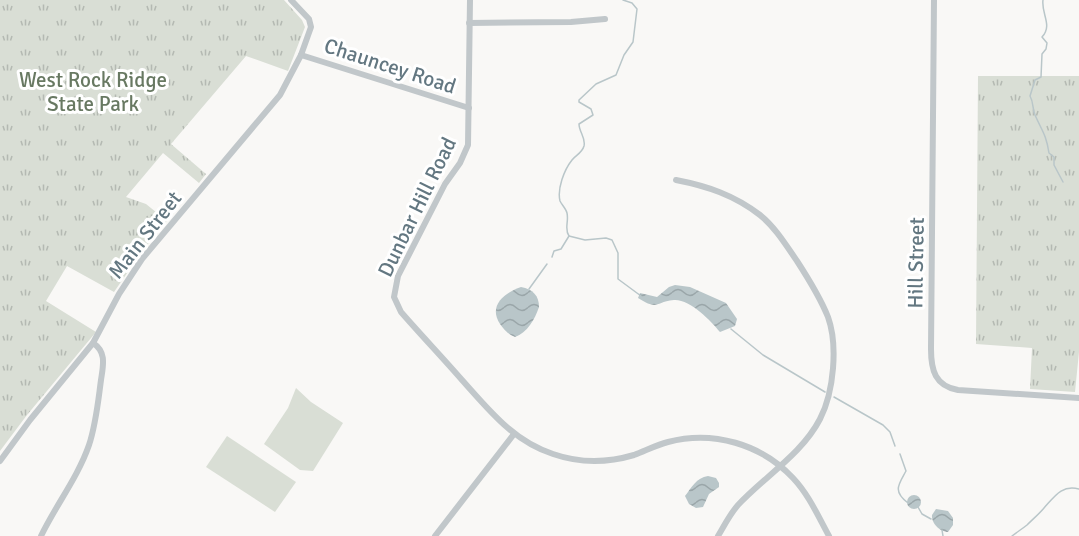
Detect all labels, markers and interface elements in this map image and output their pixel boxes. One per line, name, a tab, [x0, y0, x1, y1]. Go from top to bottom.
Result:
street label: Chauncey Road	[321, 32, 459, 100]
park label: West Rock Ridge State Park	[19, 67, 167, 117]
street label: Dunbar Hill Road	[372, 133, 462, 281]
street label: Main Street	[103, 186, 187, 284]
street label: Hill Street	[902, 217, 930, 309]

